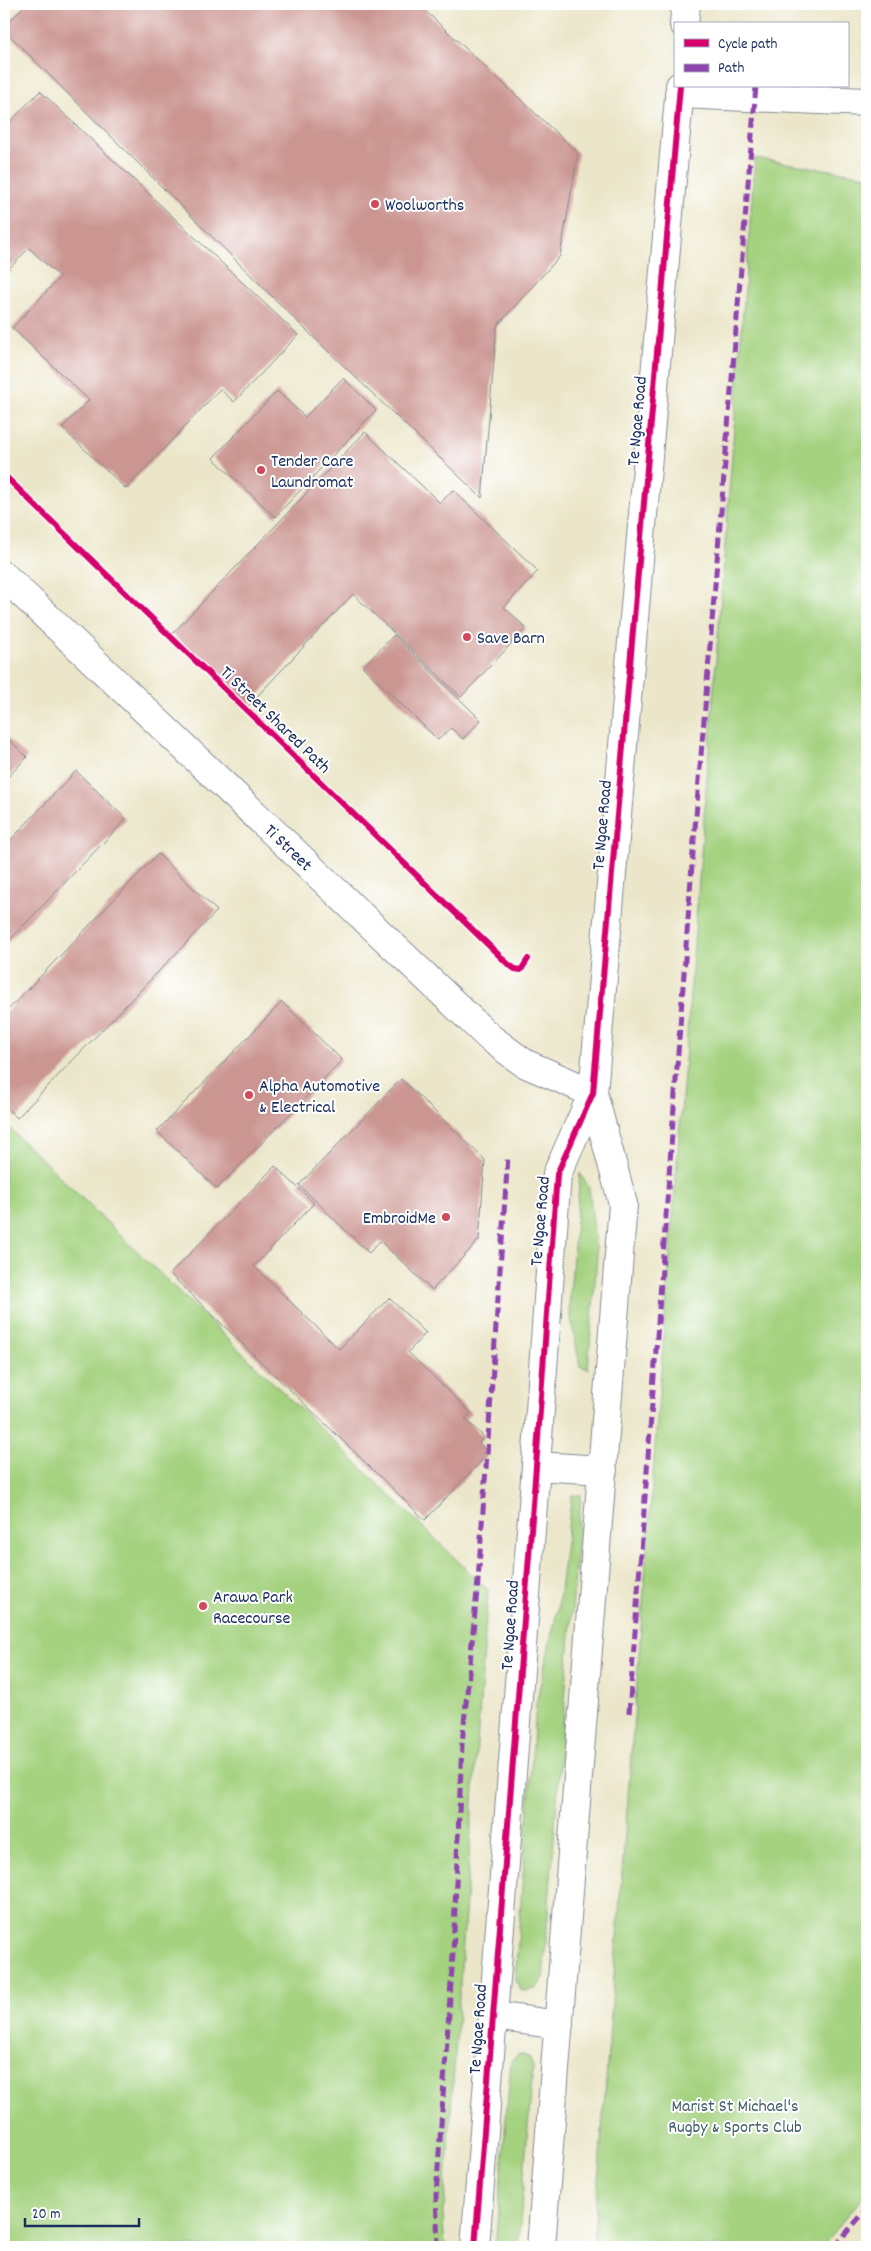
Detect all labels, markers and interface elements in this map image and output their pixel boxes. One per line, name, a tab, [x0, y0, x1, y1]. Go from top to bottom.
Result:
legend	[674, 22, 848, 88]
text: Cycle path	[718, 34, 778, 56]
text: Path	[718, 58, 744, 80]
place label: Woolworths	[385, 194, 464, 219]
marker: Woolworths	[369, 198, 381, 210]
street label: Te Ngae Road	[622, 375, 655, 467]
place label: Tender Care Laundromat	[271, 450, 354, 496]
marker: Tender Care Laundromat	[255, 464, 267, 476]
place label: Save Barn	[477, 627, 545, 652]
marker: Save Barn	[461, 631, 473, 643]
street label: Ti Street Shared Path	[213, 661, 335, 780]
street label: Te Ngae Road	[587, 779, 620, 871]
street label: Ti Street	[258, 820, 317, 878]
place label: Alpha Automotive & Electrical	[259, 1075, 380, 1121]
marker: Alpha Automotive & Electrical	[243, 1089, 255, 1101]
street label: Te Ngae Road	[525, 1175, 558, 1267]
place label: EmbroidMe	[363, 1207, 436, 1232]
marker: EmbroidMe	[440, 1211, 452, 1223]
street label: Te Ngae Road	[496, 1579, 527, 1671]
place label: Arawa Park Racecourse	[213, 1586, 293, 1632]
marker: Arawa Park Racecourse	[197, 1600, 209, 1612]
street label: Te Ngae Road	[464, 1983, 495, 2075]
park label: Marist St Michael's Rugby & Sports Club	[668, 2095, 802, 2141]
scale bar	[25, 2196, 139, 2228]
text: 20 m	[32, 2204, 60, 2226]

